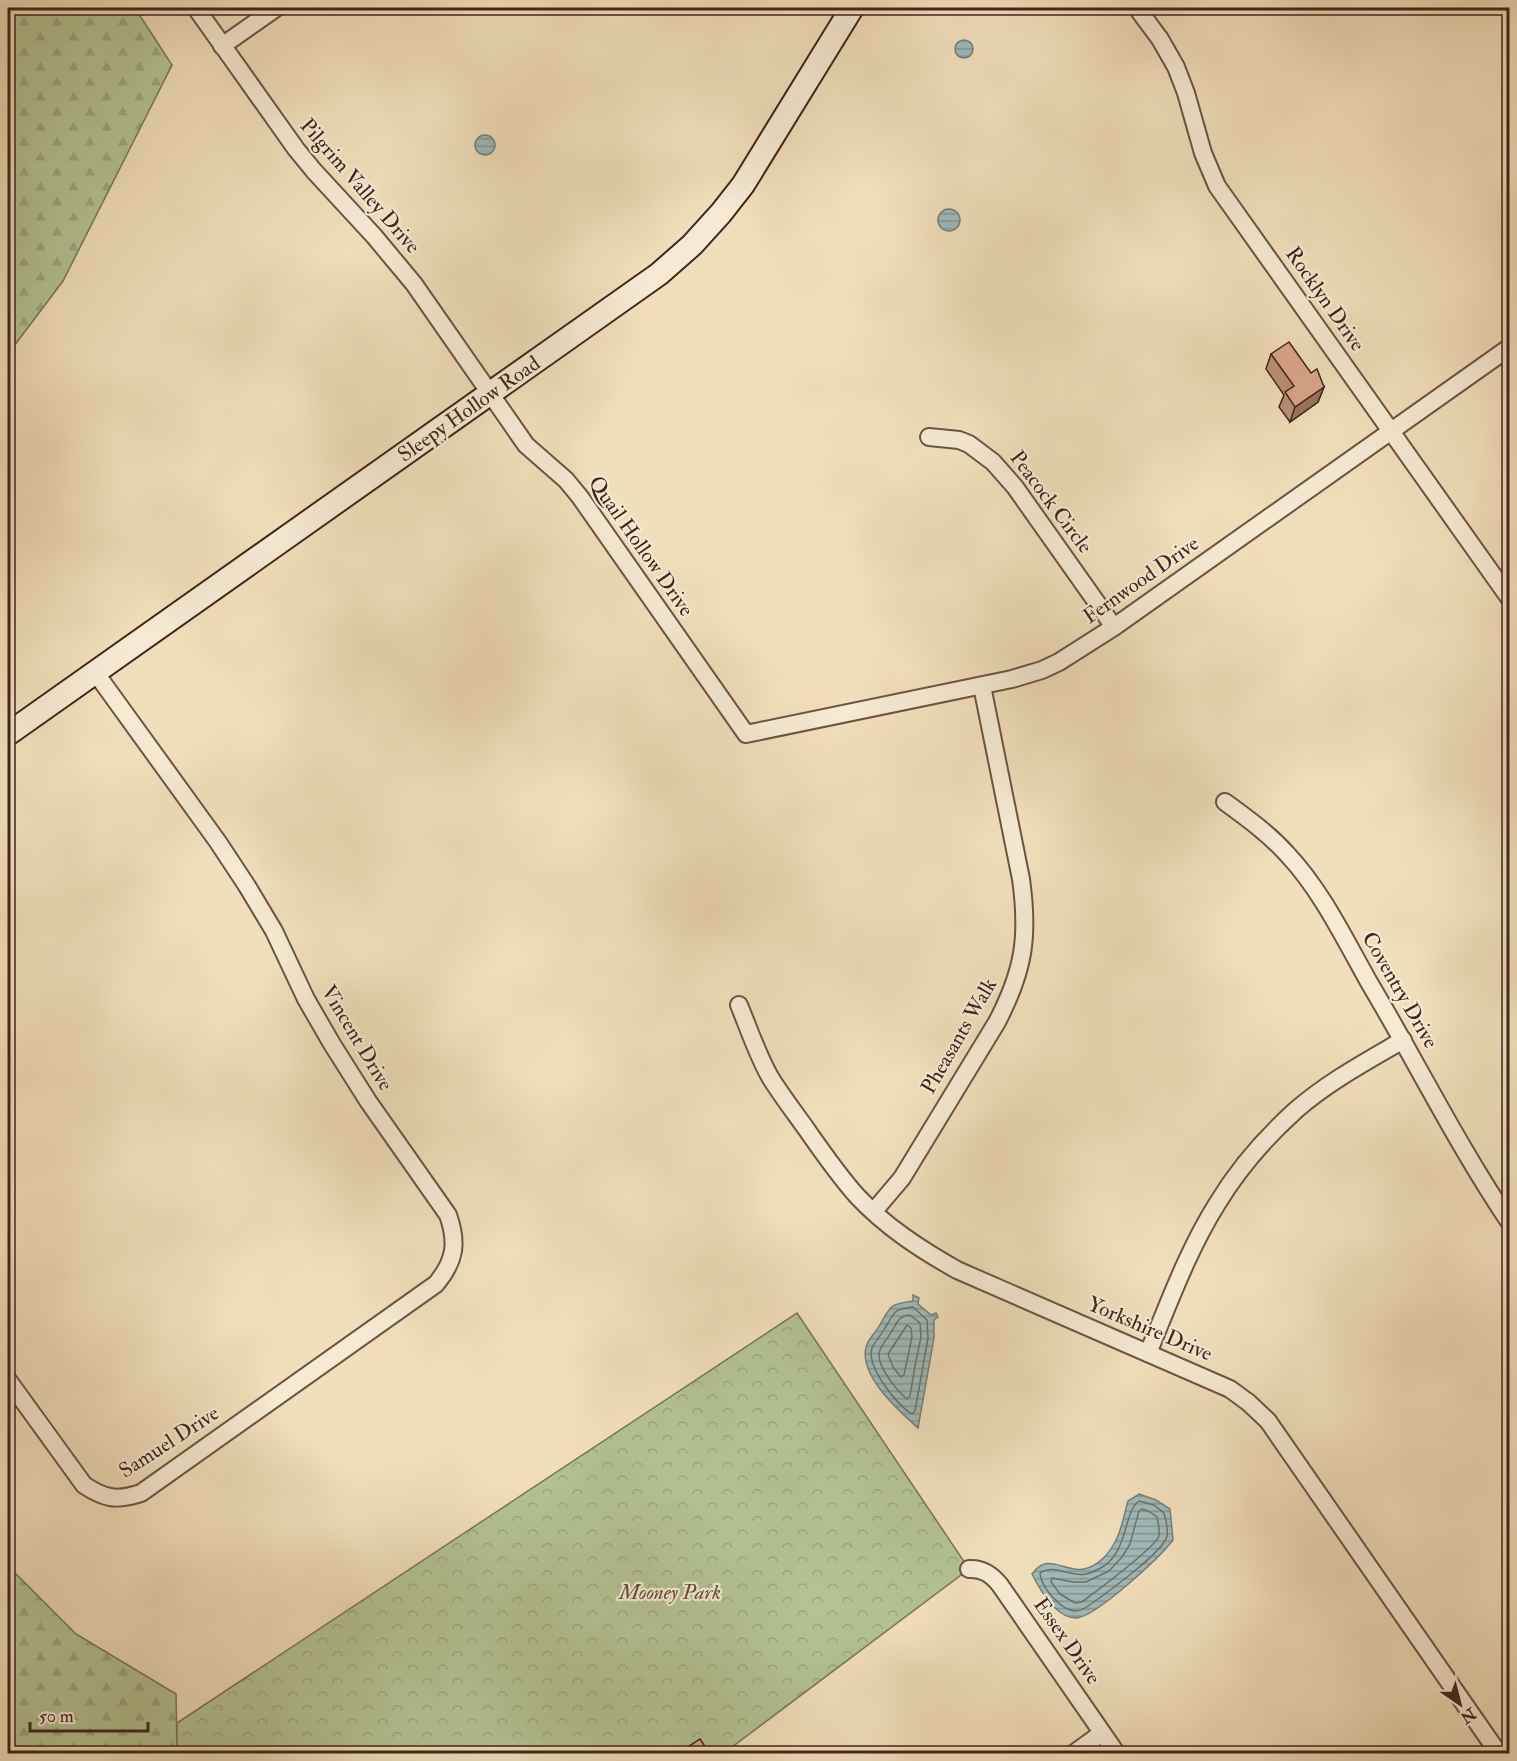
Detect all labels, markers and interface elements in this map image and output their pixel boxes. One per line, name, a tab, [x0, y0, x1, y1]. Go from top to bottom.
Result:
street label: Pilgrim Valley Drive	[294, 113, 426, 259]
street label: Rocklyn Drive	[1279, 242, 1371, 357]
street label: Sleepy Hollow Road	[393, 350, 546, 468]
street label: Peacock Circle	[1004, 445, 1099, 559]
street label: Quail Hollow Drive	[582, 470, 700, 622]
street label: Fernwood Drive	[1078, 530, 1205, 630]
street label: Coventry Drive	[1356, 927, 1444, 1053]
street label: Pheasants Walk	[915, 973, 1003, 1099]
street label: Vincent Drive	[315, 980, 399, 1096]
street label: Yorkshire Drive	[1084, 1291, 1217, 1367]
street label: Samuel Drive	[114, 1400, 224, 1484]
park label: Mooney Park	[617, 1579, 721, 1606]
street label: Essex Drive	[1027, 1592, 1107, 1690]
north arrow	[1430, 1674, 1490, 1734]
scale bar	[30, 1695, 148, 1733]
text: N	[1456, 1703, 1480, 1728]
text: 50 m	[39, 1705, 74, 1728]

